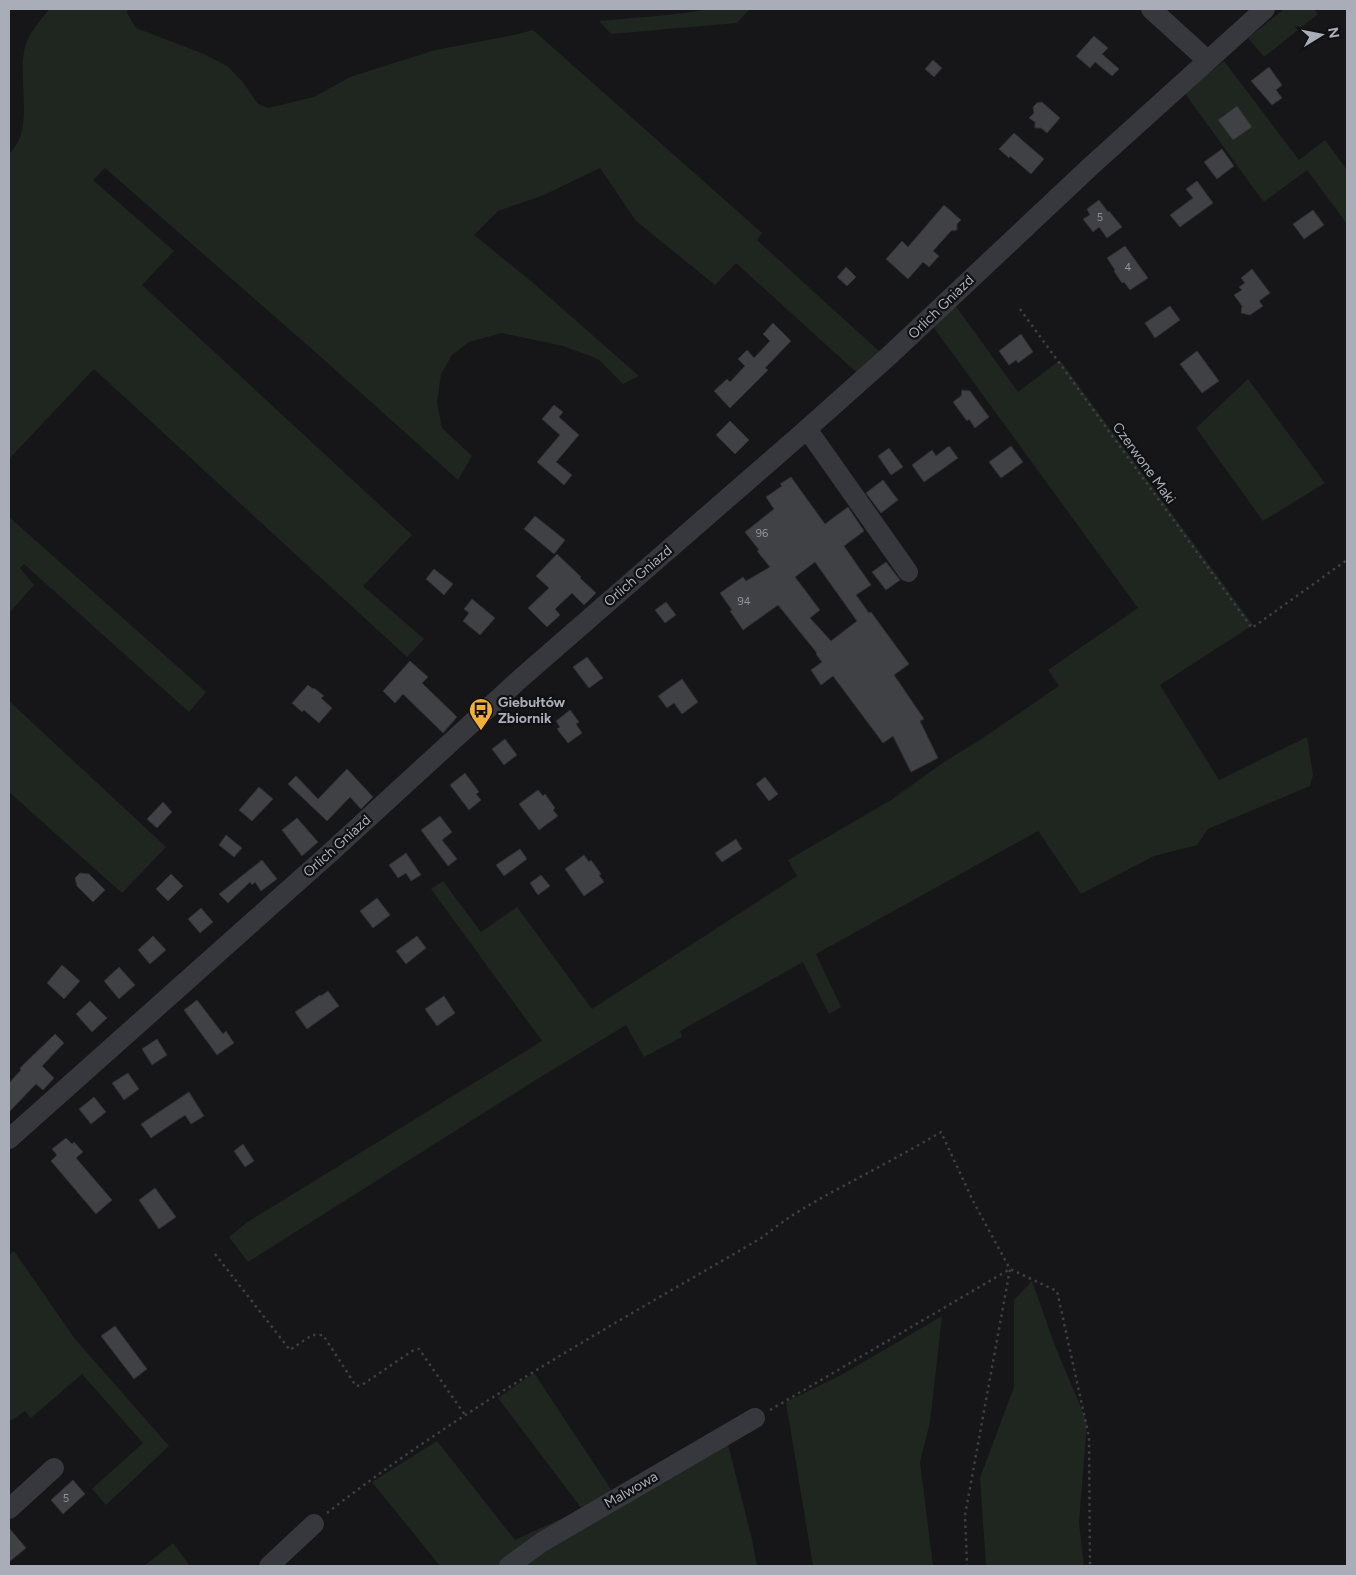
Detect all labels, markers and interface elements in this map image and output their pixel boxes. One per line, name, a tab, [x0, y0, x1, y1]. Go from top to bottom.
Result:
north arrow	[1296, 10, 1346, 60]
text: N	[1324, 26, 1343, 40]
house number: 5	[1097, 211, 1103, 224]
house number: 4	[1125, 261, 1132, 274]
street label: Orlich Gniazd	[905, 271, 977, 343]
street label: Czerwone Maki	[1109, 419, 1179, 507]
house number: 96	[756, 527, 768, 540]
street label: Orlich Gniazd	[600, 542, 676, 610]
house number: 94	[737, 595, 751, 608]
place label: Giebułtów Zbiornik	[498, 694, 565, 727]
bus stop icon: Giebułtów Zbiornik	[468, 697, 494, 731]
street label: Orlich Gniazd	[300, 811, 374, 881]
street label: Malwowa	[601, 1468, 661, 1512]
house number: 5	[63, 1492, 69, 1505]

